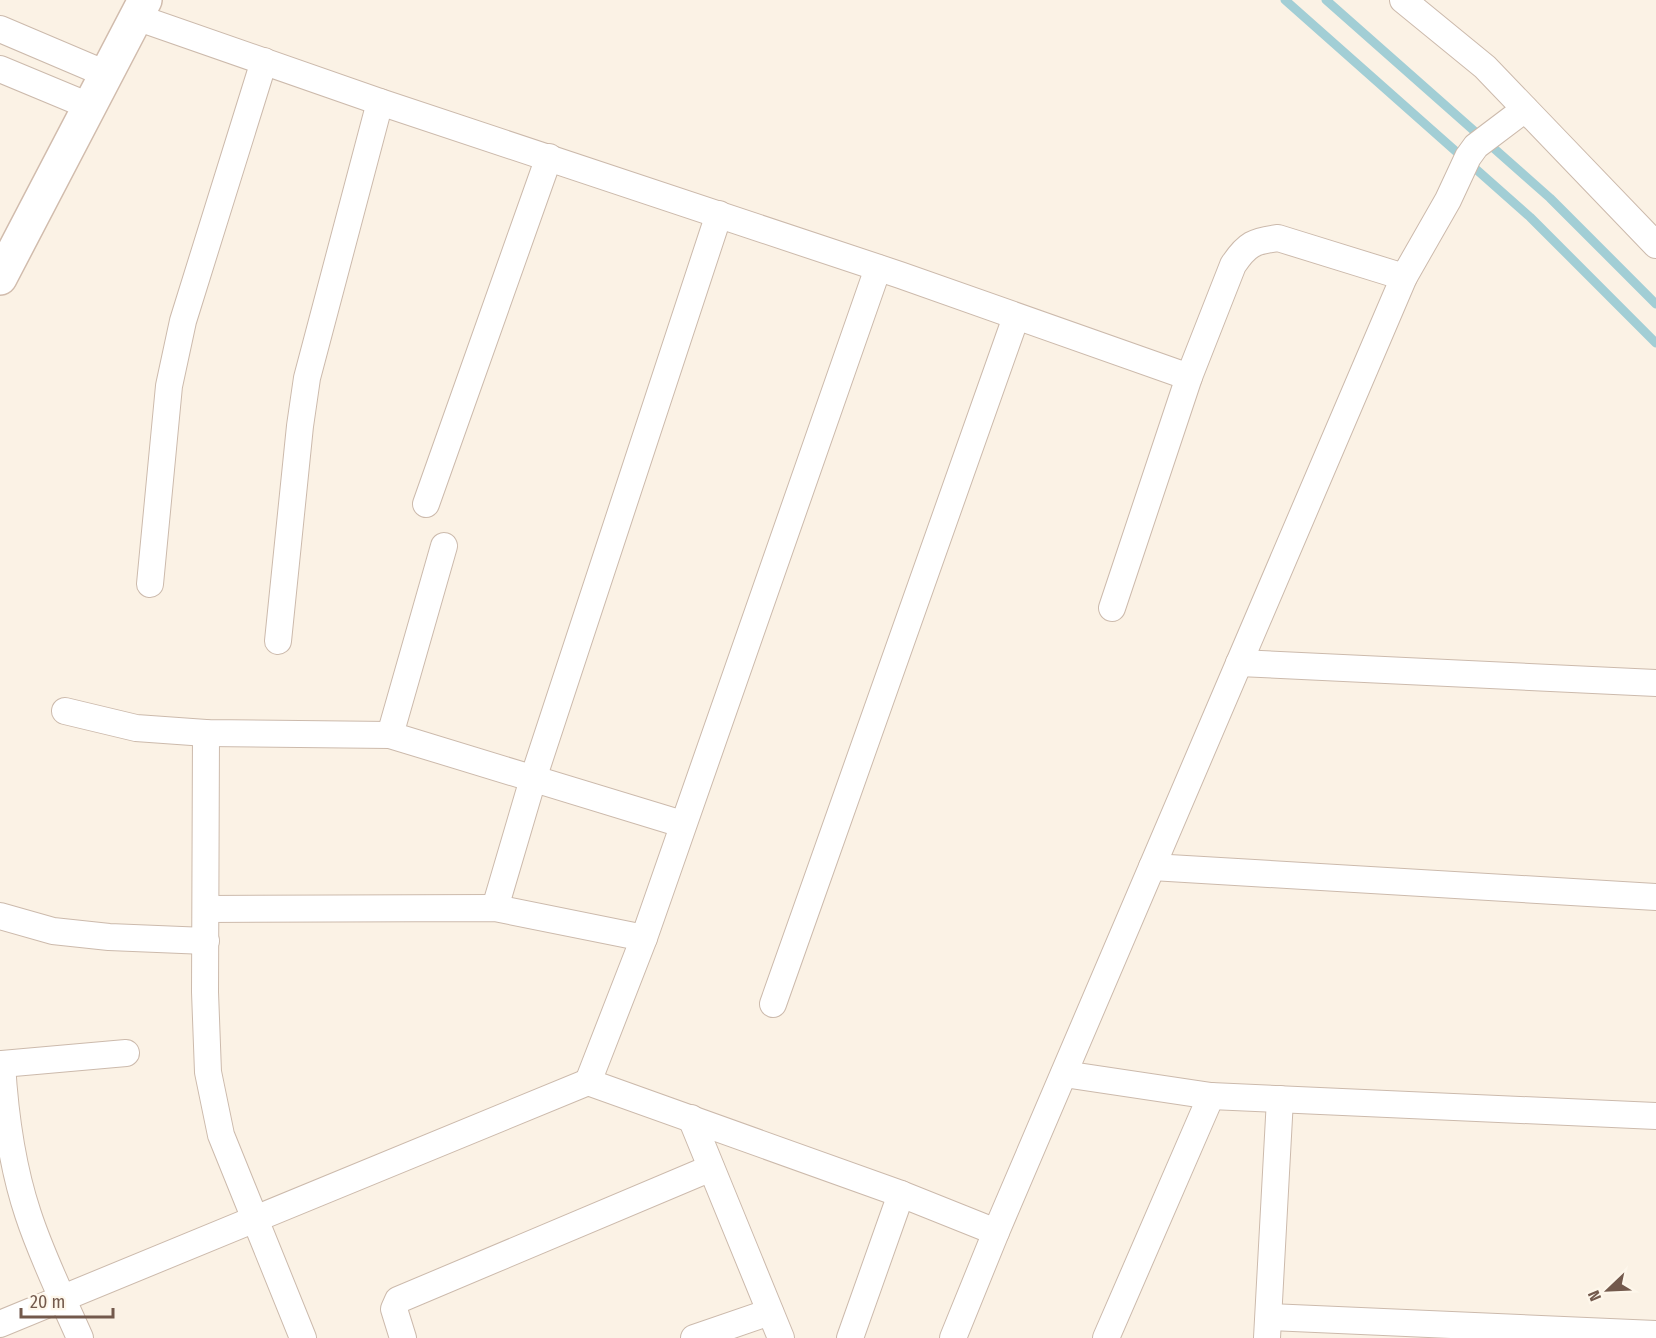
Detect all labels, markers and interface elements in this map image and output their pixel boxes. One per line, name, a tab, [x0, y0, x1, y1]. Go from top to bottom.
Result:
north arrow	[1578, 1260, 1638, 1320]
scale bar	[21, 1281, 112, 1319]
text: N	[1584, 1288, 1605, 1304]
text: 20 m	[30, 1291, 65, 1313]

